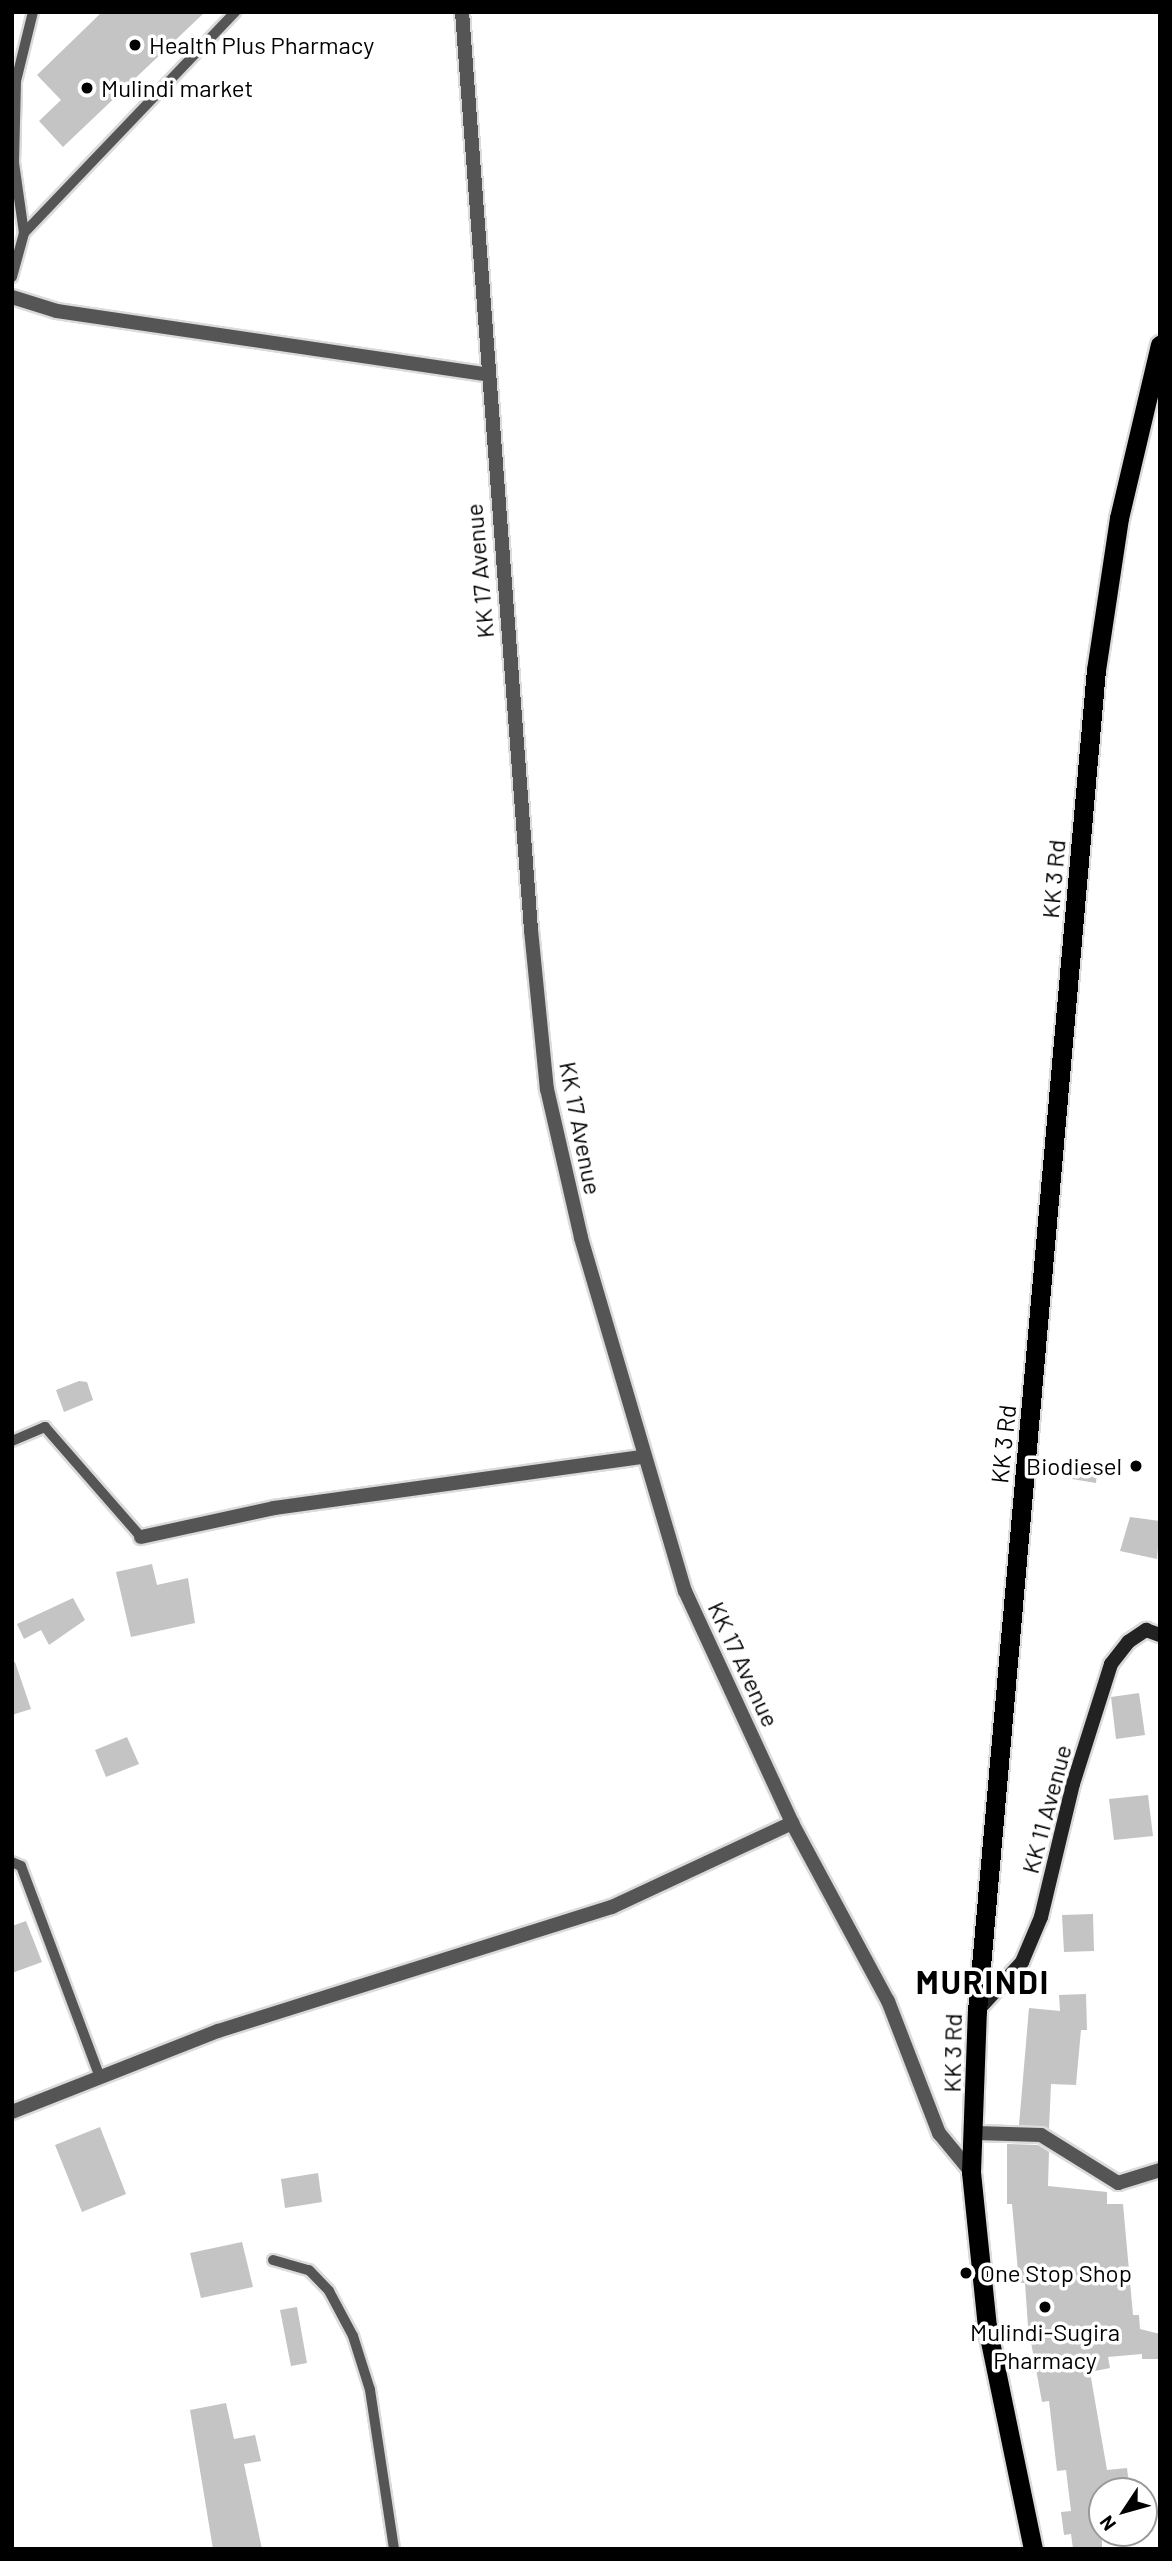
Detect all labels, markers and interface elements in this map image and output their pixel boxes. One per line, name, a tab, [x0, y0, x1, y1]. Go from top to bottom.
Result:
place label: Health Plus Pharmacy	[149, 31, 374, 59]
marker: Health Plus Pharmacy	[127, 37, 143, 53]
place label: Mulindi market	[101, 74, 253, 102]
marker: Mulindi market	[79, 80, 95, 96]
street label: KK 17 Avenue	[459, 503, 499, 639]
street label: KK 3 Rd	[1035, 838, 1071, 920]
street label: KK 17 Avenue	[554, 1059, 608, 1197]
street label: KK 3 Rd	[985, 1403, 1021, 1485]
place label: Biodiesel	[1026, 1452, 1122, 1480]
marker: Biodiesel	[1128, 1458, 1144, 1474]
street label: KK 17 Avenue	[702, 1597, 786, 1731]
street label: KK 11 Avenue	[1015, 1741, 1077, 1877]
district label: MURINDI	[917, 1962, 1049, 2000]
street label: KK 3 Rd	[937, 2013, 967, 2093]
place label: One Stop Shop	[980, 2259, 1132, 2287]
marker: One Stop Shop	[958, 2265, 974, 2281]
marker: Mulindi-Sugira Pharmacy	[1037, 2299, 1053, 2315]
place label: Mulindi-Sugira Pharmacy	[970, 2318, 1120, 2374]
north arrow	[1088, 2477, 1158, 2547]
text: N	[1094, 2512, 1120, 2535]

